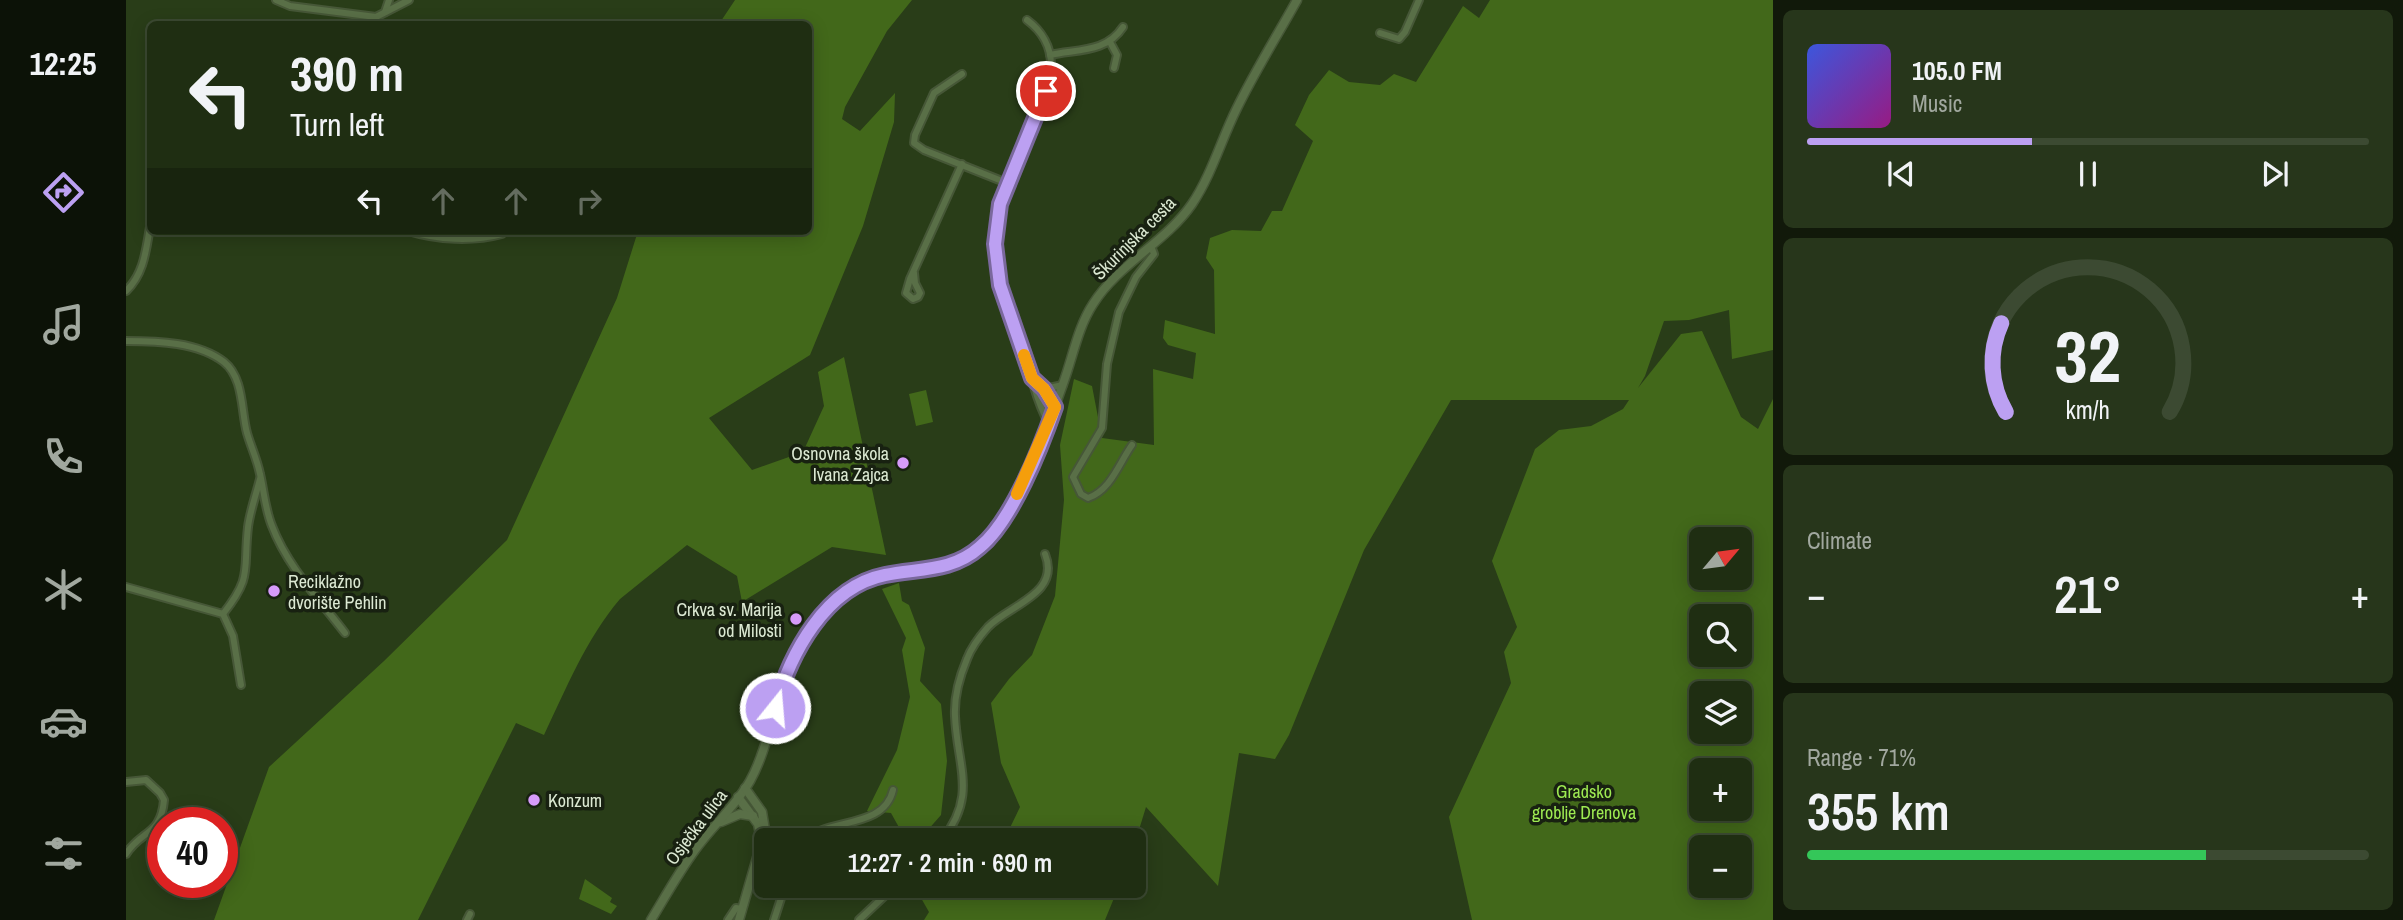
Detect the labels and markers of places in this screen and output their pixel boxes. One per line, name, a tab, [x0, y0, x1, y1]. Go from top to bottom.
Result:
pin	[1016, 61, 1076, 121]
place label: Osnovna škola Ivana Zajca	[791, 441, 889, 487]
marker: Osnovna škola Ivana Zajca	[895, 455, 911, 471]
place label: Reciklažno dvorište Pehlin	[288, 569, 386, 615]
marker: Reciklažno dvorište Pehlin	[266, 583, 282, 599]
place label: Crkva sv. Marija od Milosti	[676, 597, 782, 643]
marker: Crkva sv. Marija od Milosti	[788, 611, 804, 627]
place label: Konzum	[548, 788, 602, 813]
marker: Konzum	[526, 792, 542, 808]

